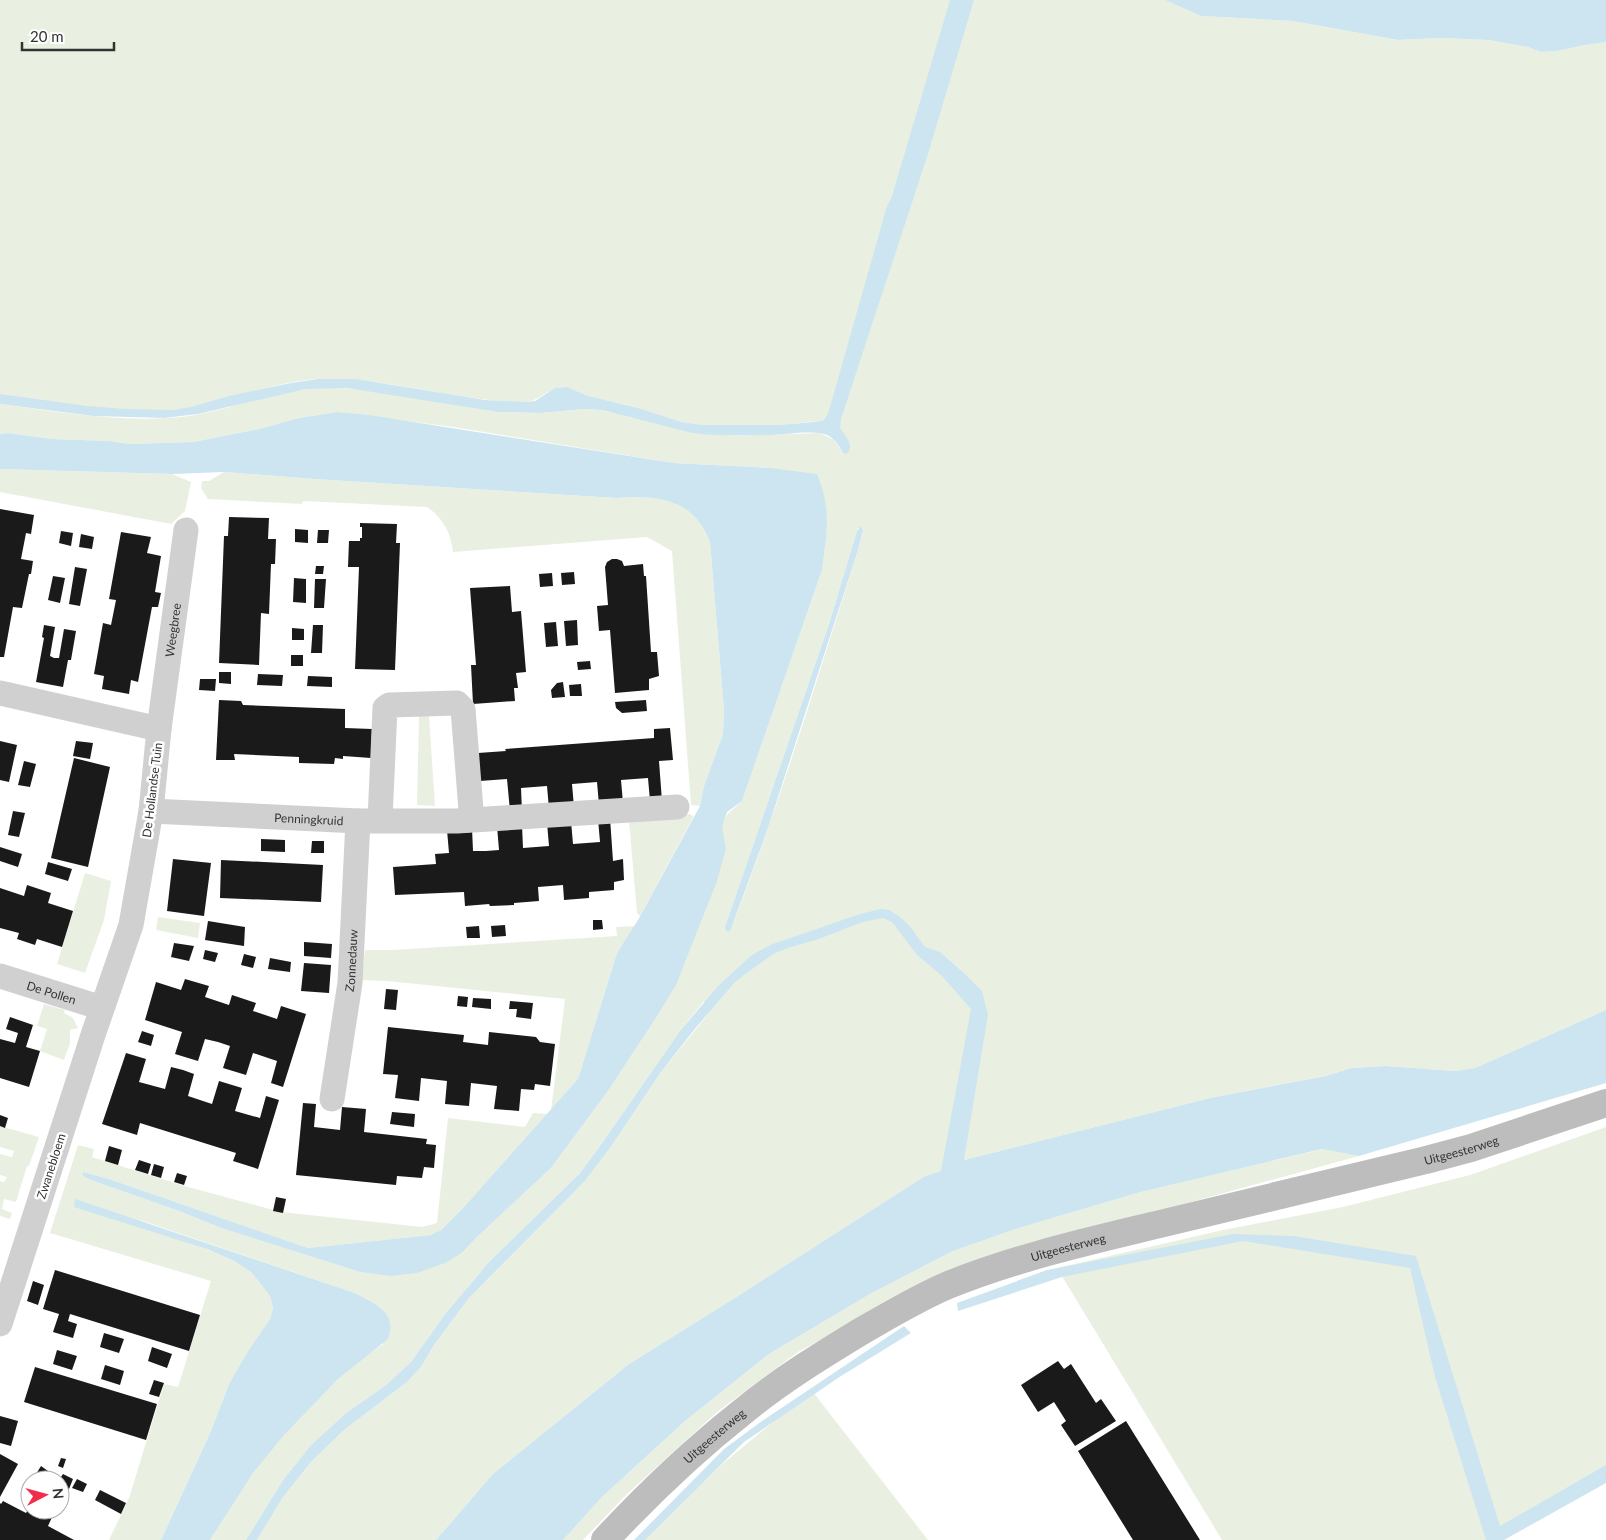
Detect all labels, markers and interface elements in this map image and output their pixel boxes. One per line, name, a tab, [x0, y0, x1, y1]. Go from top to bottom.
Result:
scale bar	[22, 20, 115, 52]
text: 20 m	[30, 27, 64, 45]
street label: Weegbree	[161, 602, 184, 658]
street label: De Hollandse Tuin	[139, 742, 165, 838]
street label: Penningkruid	[274, 809, 344, 828]
street label: Zonnedauw	[341, 928, 360, 993]
street label: De Pollen	[25, 977, 78, 1007]
street label: Zwanebloem	[33, 1131, 69, 1201]
street label: Uitgeesterweg	[1422, 1132, 1500, 1168]
street label: Uitgeesterweg	[1029, 1230, 1107, 1264]
street label: Uitgeesterweg	[680, 1405, 748, 1466]
north arrow	[20, 1470, 70, 1520]
text: N	[49, 1487, 67, 1500]

